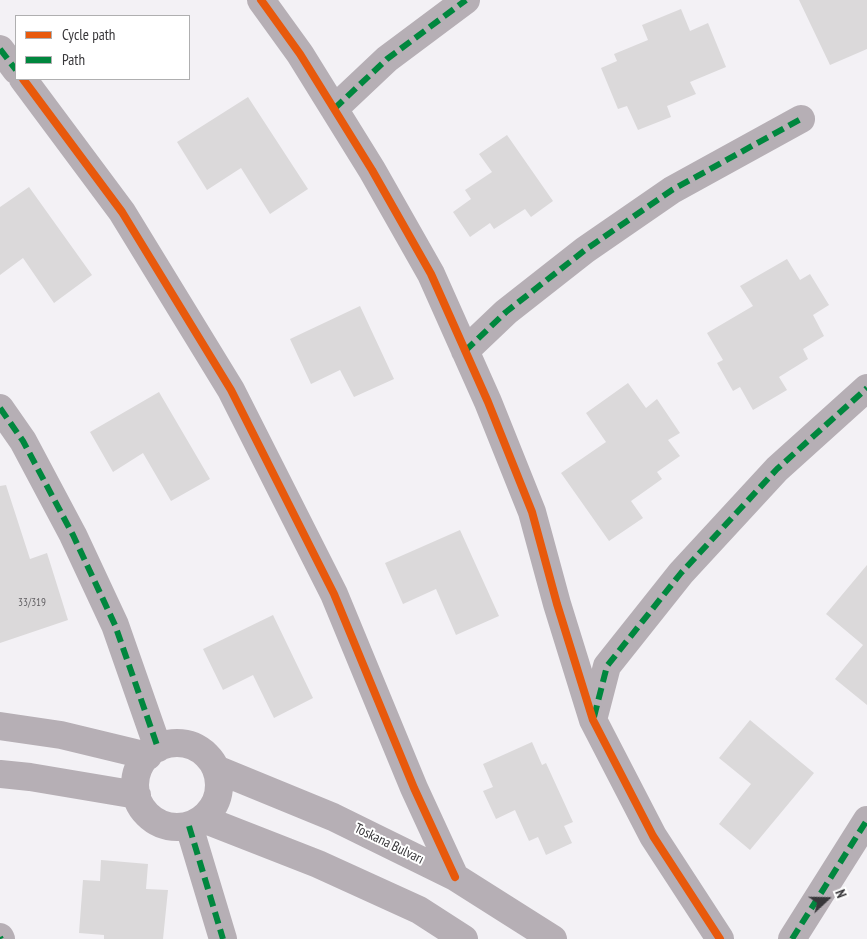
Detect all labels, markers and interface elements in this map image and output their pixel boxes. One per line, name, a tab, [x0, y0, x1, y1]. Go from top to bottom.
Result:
legend	[15, 15, 190, 80]
text: Cycle path	[62, 25, 115, 44]
text: Path	[62, 50, 85, 69]
house number: 33/319	[18, 596, 46, 610]
street label: Toskana Bulvarı	[352, 820, 426, 868]
north arrow	[802, 874, 852, 924]
text: N	[831, 887, 851, 900]

